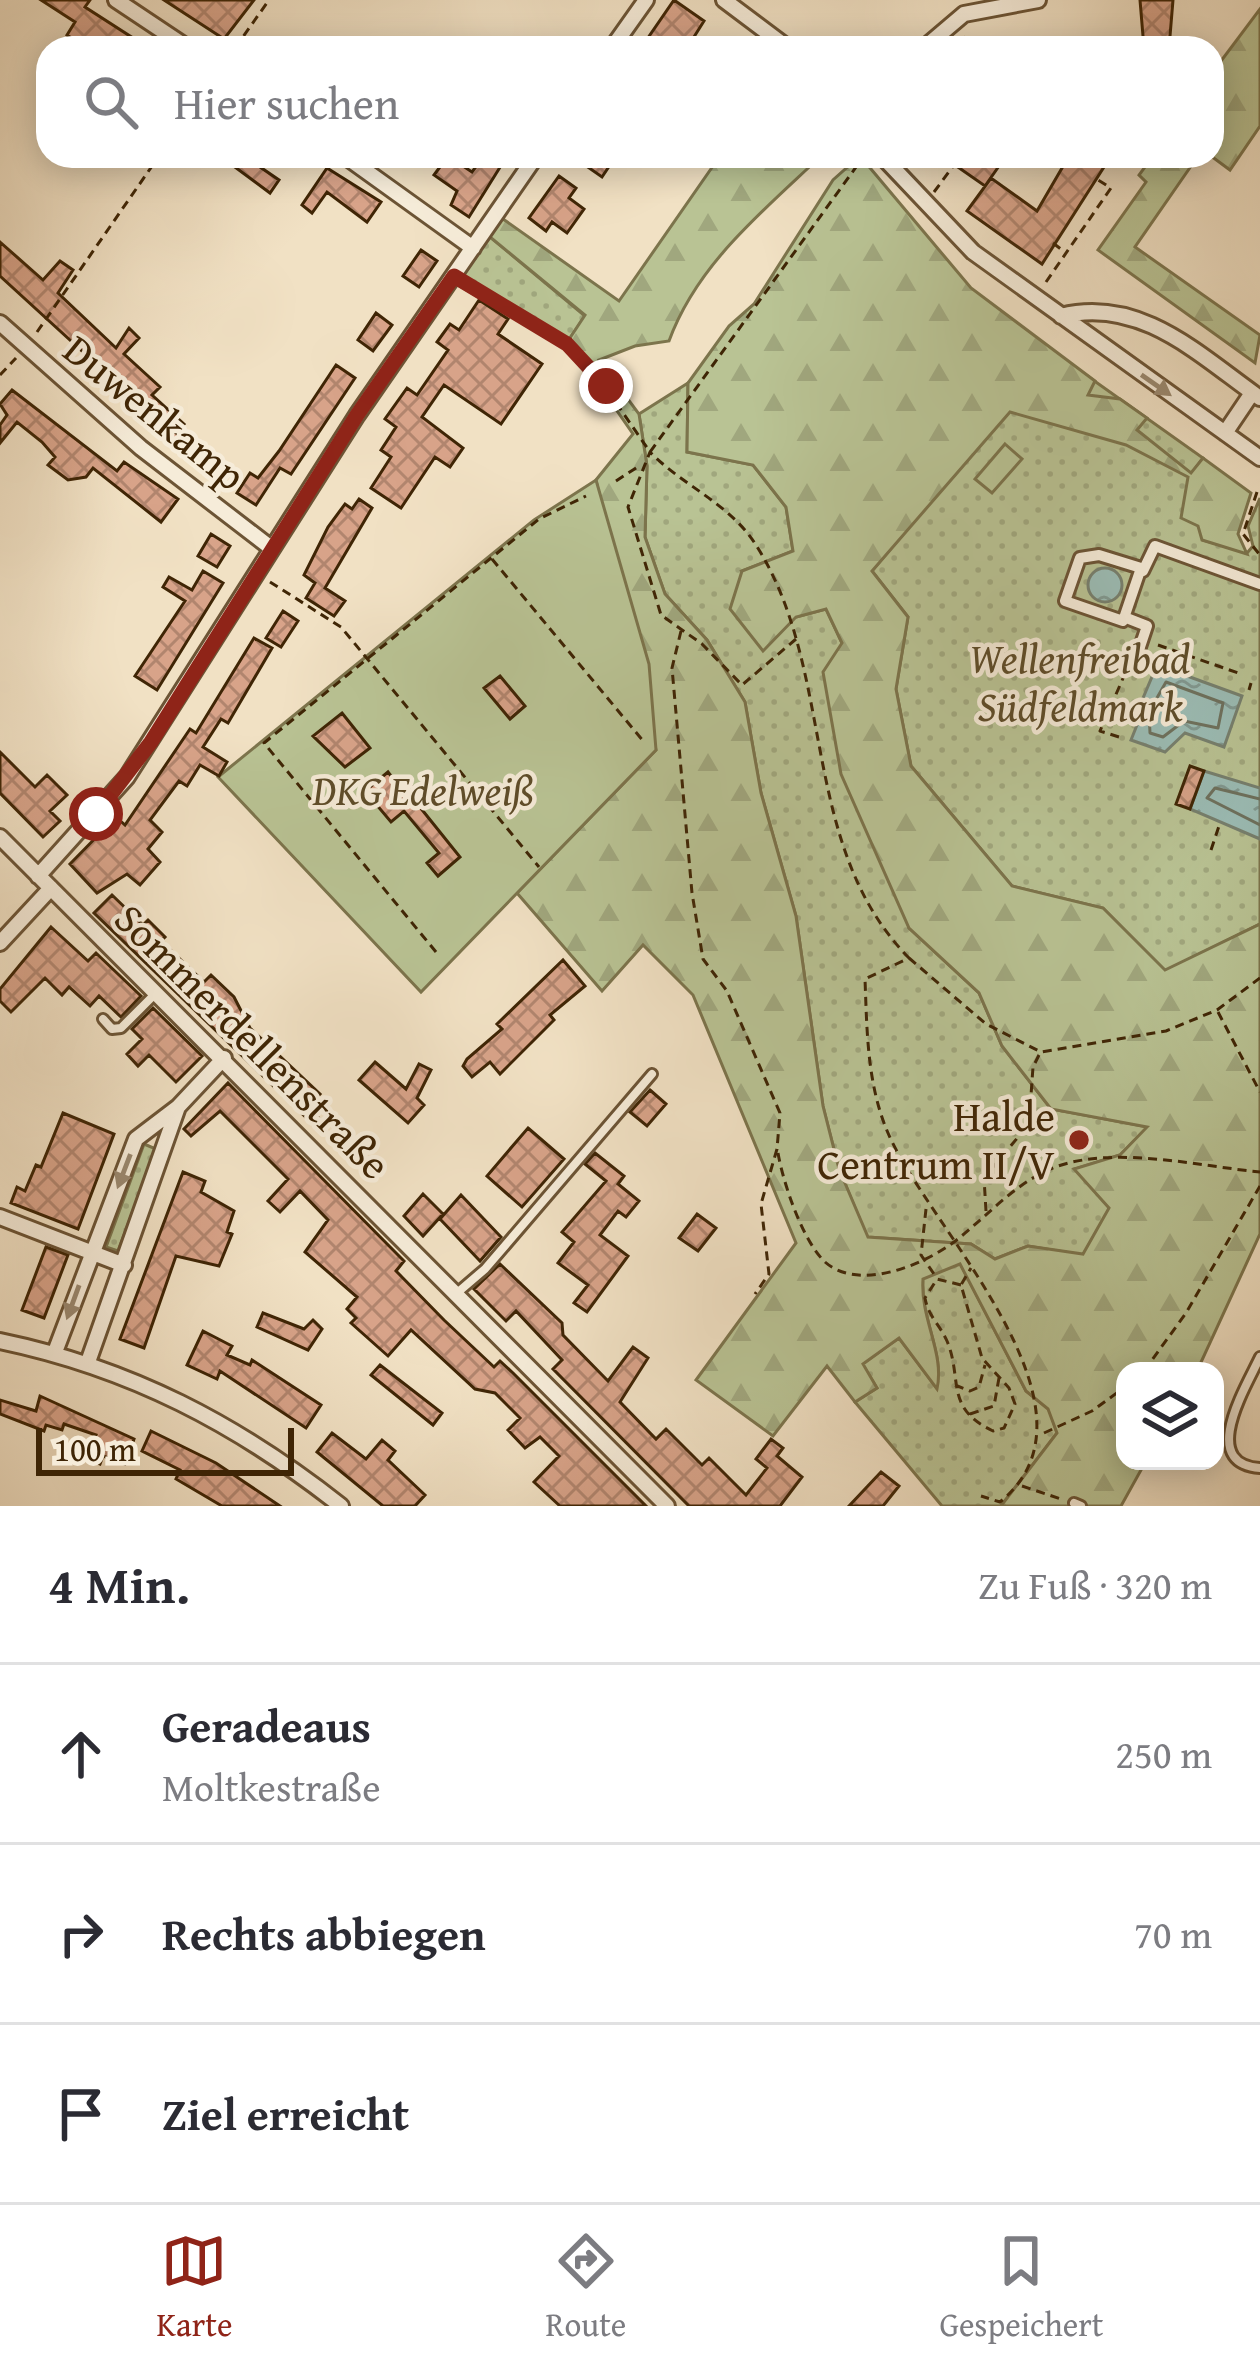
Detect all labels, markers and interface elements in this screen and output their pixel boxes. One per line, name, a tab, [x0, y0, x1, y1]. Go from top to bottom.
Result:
search box	[36, 36, 1224, 168]
icon: search	[78, 69, 144, 135]
text: Hier suchen	[174, 70, 399, 135]
street label: Duwenkamp	[51, 319, 259, 504]
route end	[579, 359, 633, 413]
one-way arrow	[1140, 373, 1172, 396]
park label: Wellenfreibad Südfeldmark	[969, 627, 1191, 736]
park label: DKG Edelweiß	[312, 759, 534, 820]
route start	[69, 787, 123, 841]
street label: Sommerdellenstraße	[101, 889, 405, 1193]
place label: Halde Centrum II/V	[817, 1085, 1055, 1194]
marker: Halde Centrum II/V	[1066, 1127, 1092, 1153]
one-way arrow	[113, 1154, 132, 1190]
one-way arrow	[63, 1285, 82, 1321]
map controls	[1116, 1362, 1224, 1470]
button: layers	[1116, 1362, 1224, 1470]
scale bar	[36, 1422, 294, 1475]
text: 100 m	[54, 1425, 136, 1473]
text: 4 Min.	[48, 1547, 190, 1622]
text: Zu Fuß · 320 m	[978, 1556, 1212, 1613]
text: Geradeaus	[162, 1693, 371, 1758]
icon: ahead	[48, 1721, 114, 1787]
text: 250 m	[1115, 1725, 1212, 1782]
text: Moltkestraße	[162, 1758, 380, 1815]
icon: right	[48, 1901, 114, 1967]
text: Rechts abbiegen	[162, 1901, 486, 1966]
text: 70 m	[1134, 1905, 1212, 1962]
icon: arrive	[48, 2081, 114, 2147]
text: Ziel erreicht	[162, 2081, 409, 2146]
tab: Karte	[157, 2228, 232, 2348]
tab: Route	[546, 2228, 626, 2348]
tab: Gespeichert	[939, 2228, 1103, 2348]

